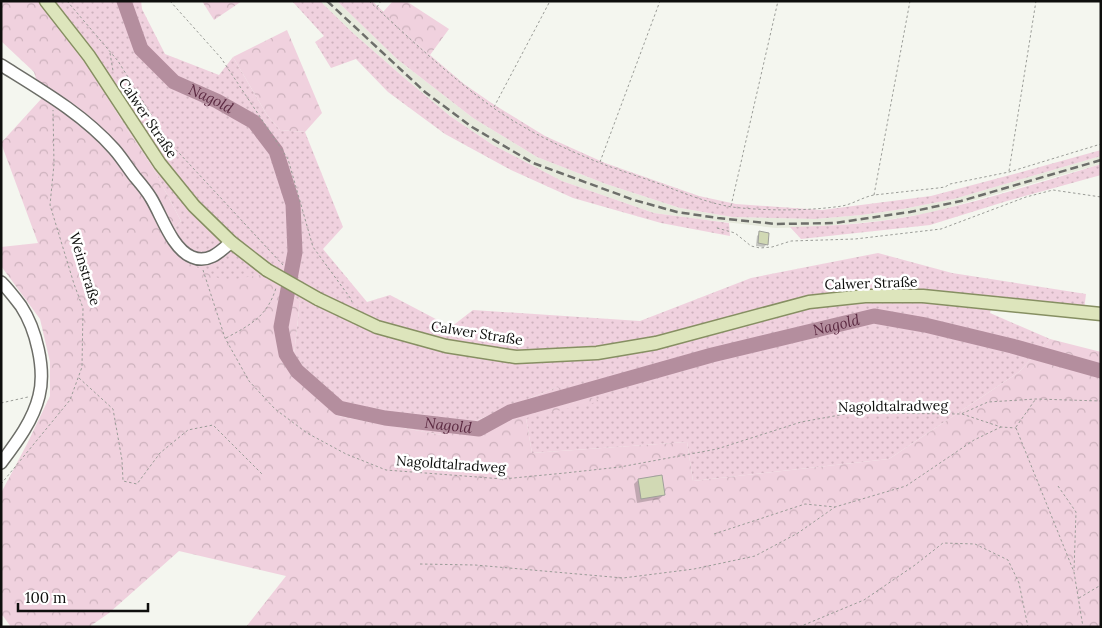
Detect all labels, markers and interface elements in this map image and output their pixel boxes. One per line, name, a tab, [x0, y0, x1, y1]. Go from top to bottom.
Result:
street label: Calwer Straße	[115, 75, 182, 162]
water label: Nagold	[186, 80, 237, 118]
street label: Weinstraße	[65, 230, 105, 308]
street label: Calwer Straße	[824, 272, 918, 294]
water label: Nagold	[811, 310, 862, 339]
street label: Calwer Straße	[430, 317, 525, 349]
street label: Nagoldtalradweg	[838, 396, 948, 416]
water label: Nagold	[424, 413, 474, 437]
street label: Nagoldtalradweg	[395, 451, 507, 477]
scale bar	[18, 580, 148, 612]
text: 100 m	[25, 588, 66, 607]

